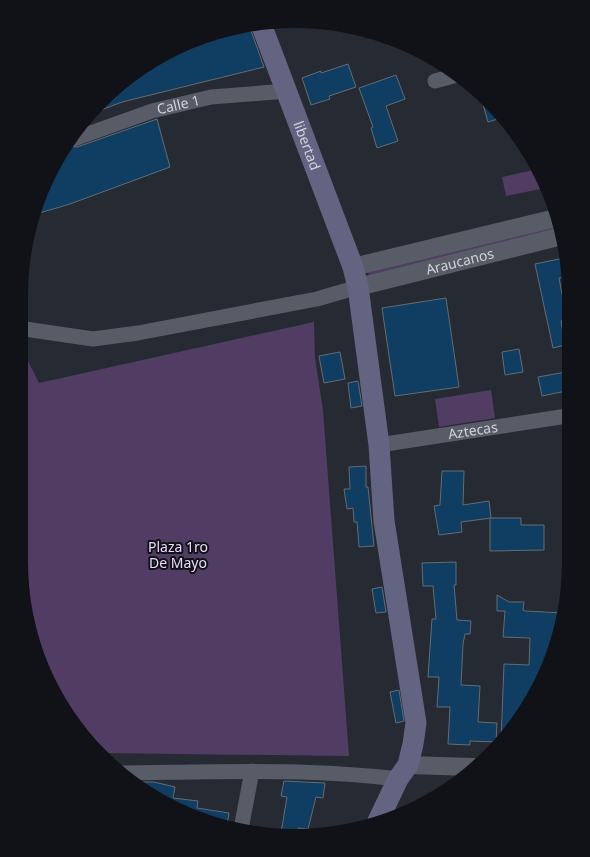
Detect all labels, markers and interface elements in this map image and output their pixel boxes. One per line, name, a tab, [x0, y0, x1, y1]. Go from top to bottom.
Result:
street label: Calle 1	[155, 90, 202, 119]
street label: libertad	[290, 118, 325, 173]
street label: Araucanos	[424, 243, 496, 279]
street label: Aztecas	[447, 417, 499, 443]
park label: Plaza 1ro De Mayo	[148, 537, 208, 572]

